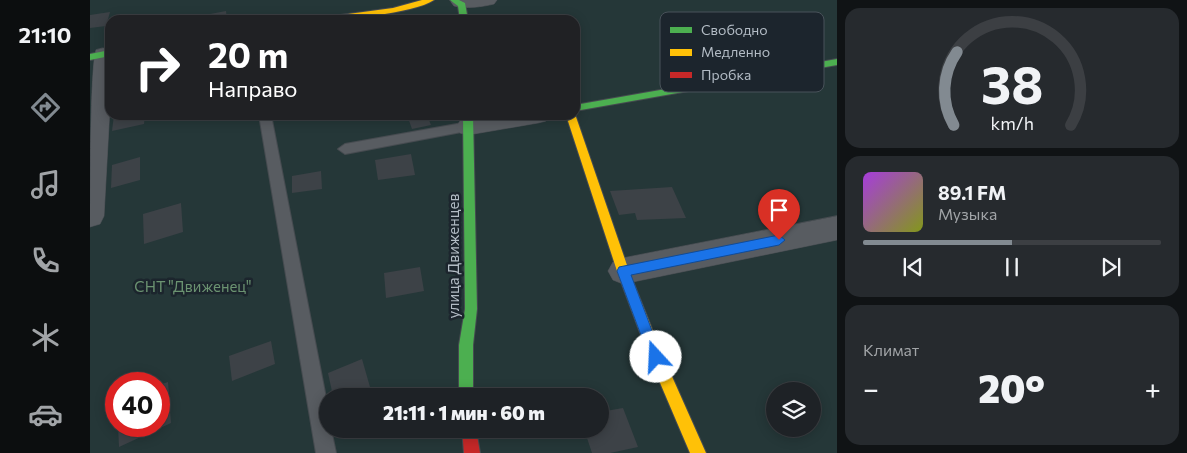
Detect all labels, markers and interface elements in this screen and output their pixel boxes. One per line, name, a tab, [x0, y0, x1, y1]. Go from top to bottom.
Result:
legend	[660, 12, 824, 92]
text: 21:10	[19, 21, 71, 48]
text: Свободно	[701, 21, 768, 38]
text: 20 m	[208, 32, 288, 75]
icon: right	[125, 35, 190, 100]
text: Медленно	[701, 43, 770, 60]
text: 38	[981, 51, 1043, 115]
text: Пробка	[701, 66, 751, 83]
text: Направо	[208, 75, 298, 102]
icon: directions	[28, 90, 63, 125]
text: km/h	[990, 112, 1034, 134]
icon: music	[28, 167, 63, 202]
text: 89.1 FM	[938, 181, 1006, 204]
pin	[758, 189, 800, 240]
street label: улица Движенцев	[444, 194, 462, 318]
icon: arrive	[765, 196, 793, 224]
text: Музыка	[938, 204, 997, 223]
icon: phone	[28, 243, 63, 278]
icon: previous	[899, 253, 927, 281]
icon: pause	[998, 253, 1026, 281]
icon: next	[1097, 253, 1125, 281]
park label: СНТ "Движенец"	[134, 277, 252, 295]
icon: climate	[28, 320, 63, 355]
position arrow	[629, 330, 681, 382]
text: Климат	[863, 340, 919, 359]
text: 20°	[978, 364, 1045, 411]
text: −	[863, 371, 879, 405]
text: +	[1145, 371, 1161, 405]
speed limit sign: 40	[105, 372, 170, 437]
map controls	[766, 382, 821, 437]
button: layers	[766, 382, 821, 437]
icon: car	[28, 397, 63, 432]
text: 21:11 · 1 мин · 60 m	[383, 401, 545, 424]

